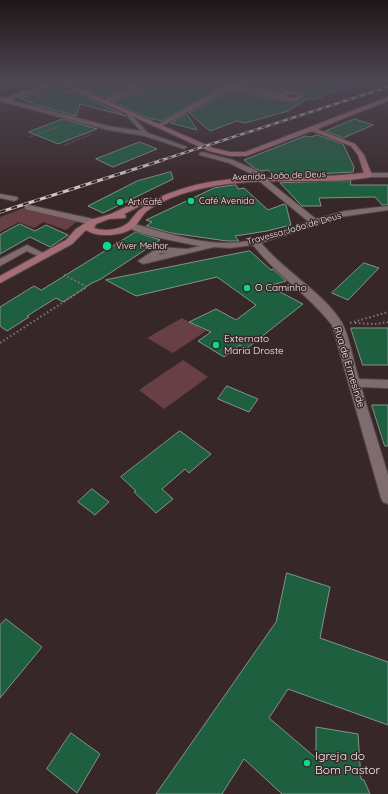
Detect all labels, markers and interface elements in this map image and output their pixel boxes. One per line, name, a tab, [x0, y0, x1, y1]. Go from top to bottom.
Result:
street label: Avenida João de Deus	[232, 169, 326, 183]
marker: Café Avenida	[186, 196, 196, 206]
place label: Café Avenida	[199, 196, 254, 206]
marker: Art Café	[115, 197, 125, 207]
place label: Art Café	[128, 197, 162, 207]
street label: Travessa João de Deus	[246, 210, 342, 248]
marker: Viver Melhor	[101, 240, 113, 252]
place label: Viver Melhor	[116, 241, 168, 251]
place label: O Caminho	[255, 282, 307, 294]
marker: O Caminho	[242, 283, 252, 293]
street label: Rua de Ermesinde	[331, 325, 367, 409]
place label: Externato Maria Droste	[224, 333, 284, 356]
marker: Externato Maria Droste	[211, 340, 221, 350]
place label: Igreja do Bom Pastor	[315, 749, 380, 777]
marker: Igreja do Bom Pastor	[302, 758, 312, 768]

